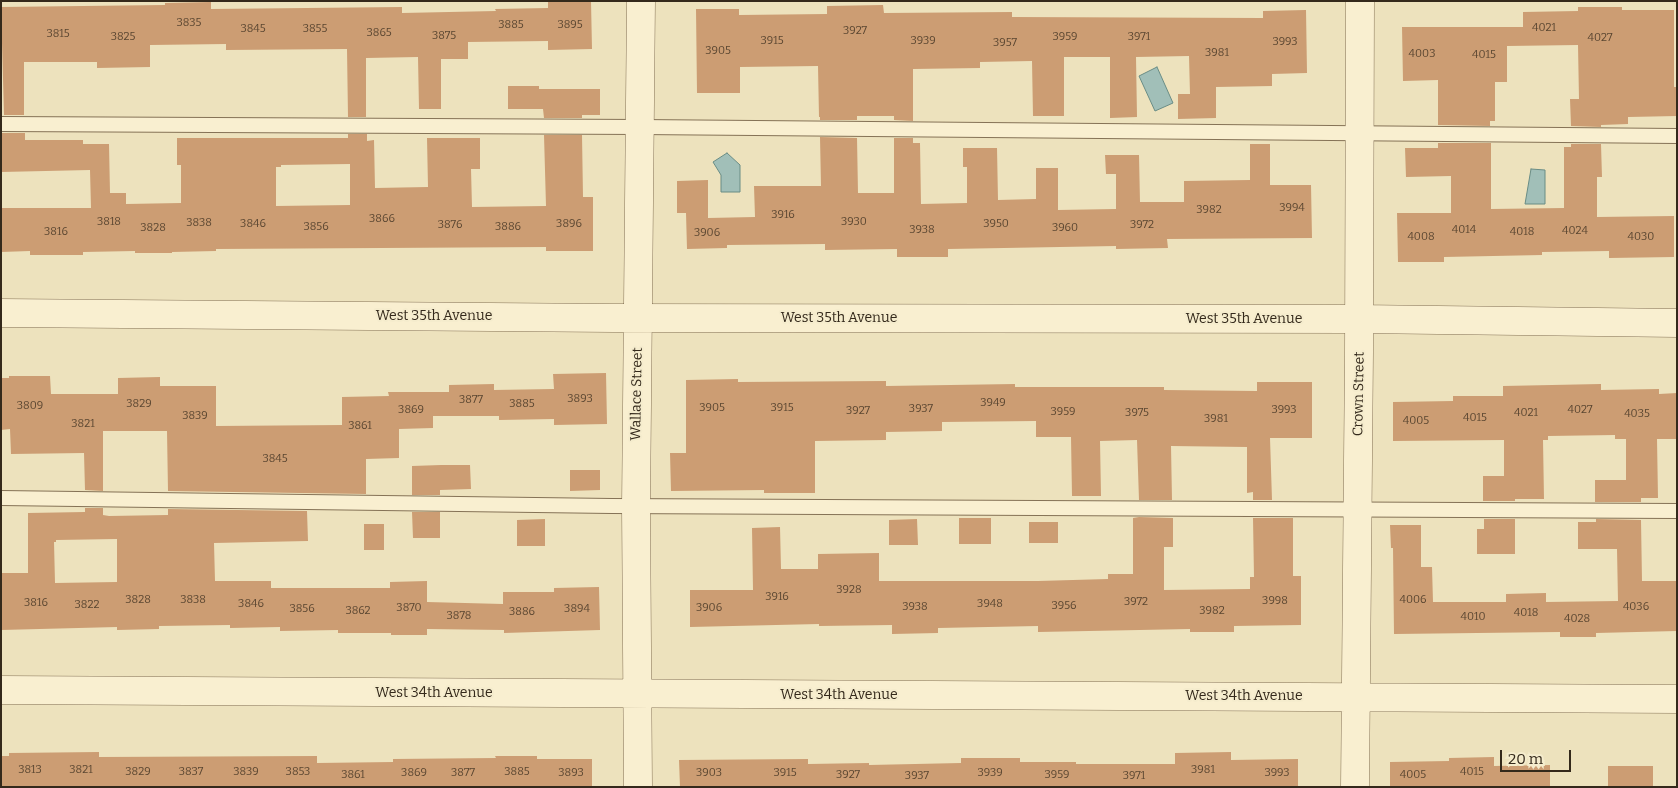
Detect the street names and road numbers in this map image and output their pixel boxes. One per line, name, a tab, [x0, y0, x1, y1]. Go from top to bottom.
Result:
street label: West 35th Avenue	[376, 308, 492, 324]
street label: West 35th Avenue	[781, 310, 897, 326]
street label: West 35th Avenue	[1186, 311, 1302, 327]
street label: Wallace Street	[628, 347, 646, 441]
street label: Crown Street	[1350, 352, 1368, 436]
street label: West 34th Avenue	[375, 685, 493, 701]
street label: West 34th Avenue	[780, 687, 898, 703]
street label: West 34th Avenue	[1185, 688, 1303, 704]

